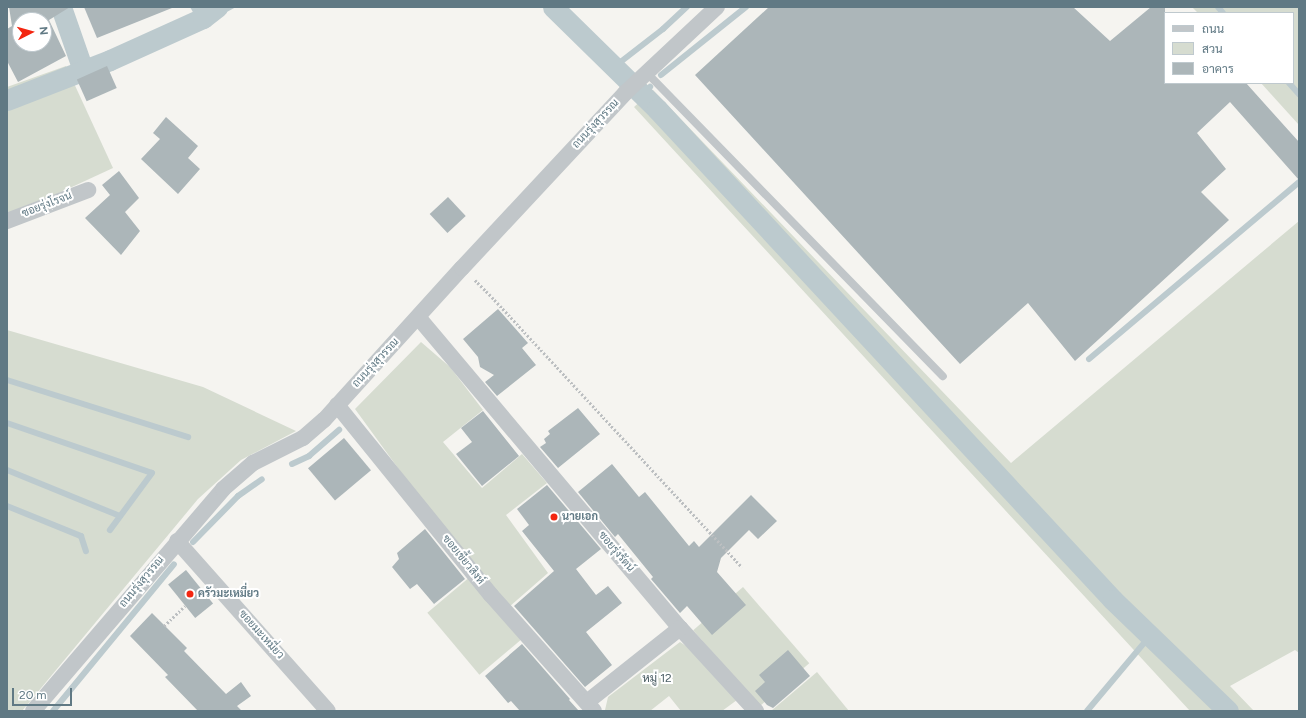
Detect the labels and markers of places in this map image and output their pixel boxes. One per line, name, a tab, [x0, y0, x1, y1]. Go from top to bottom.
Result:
place label: นายเอก	[562, 510, 598, 524]
marker: นายเอก	[549, 512, 559, 522]
place label: ครัวมะเหมี่ยว	[198, 587, 259, 601]
marker: ครัวมะเหมี่ยว	[185, 589, 195, 599]

